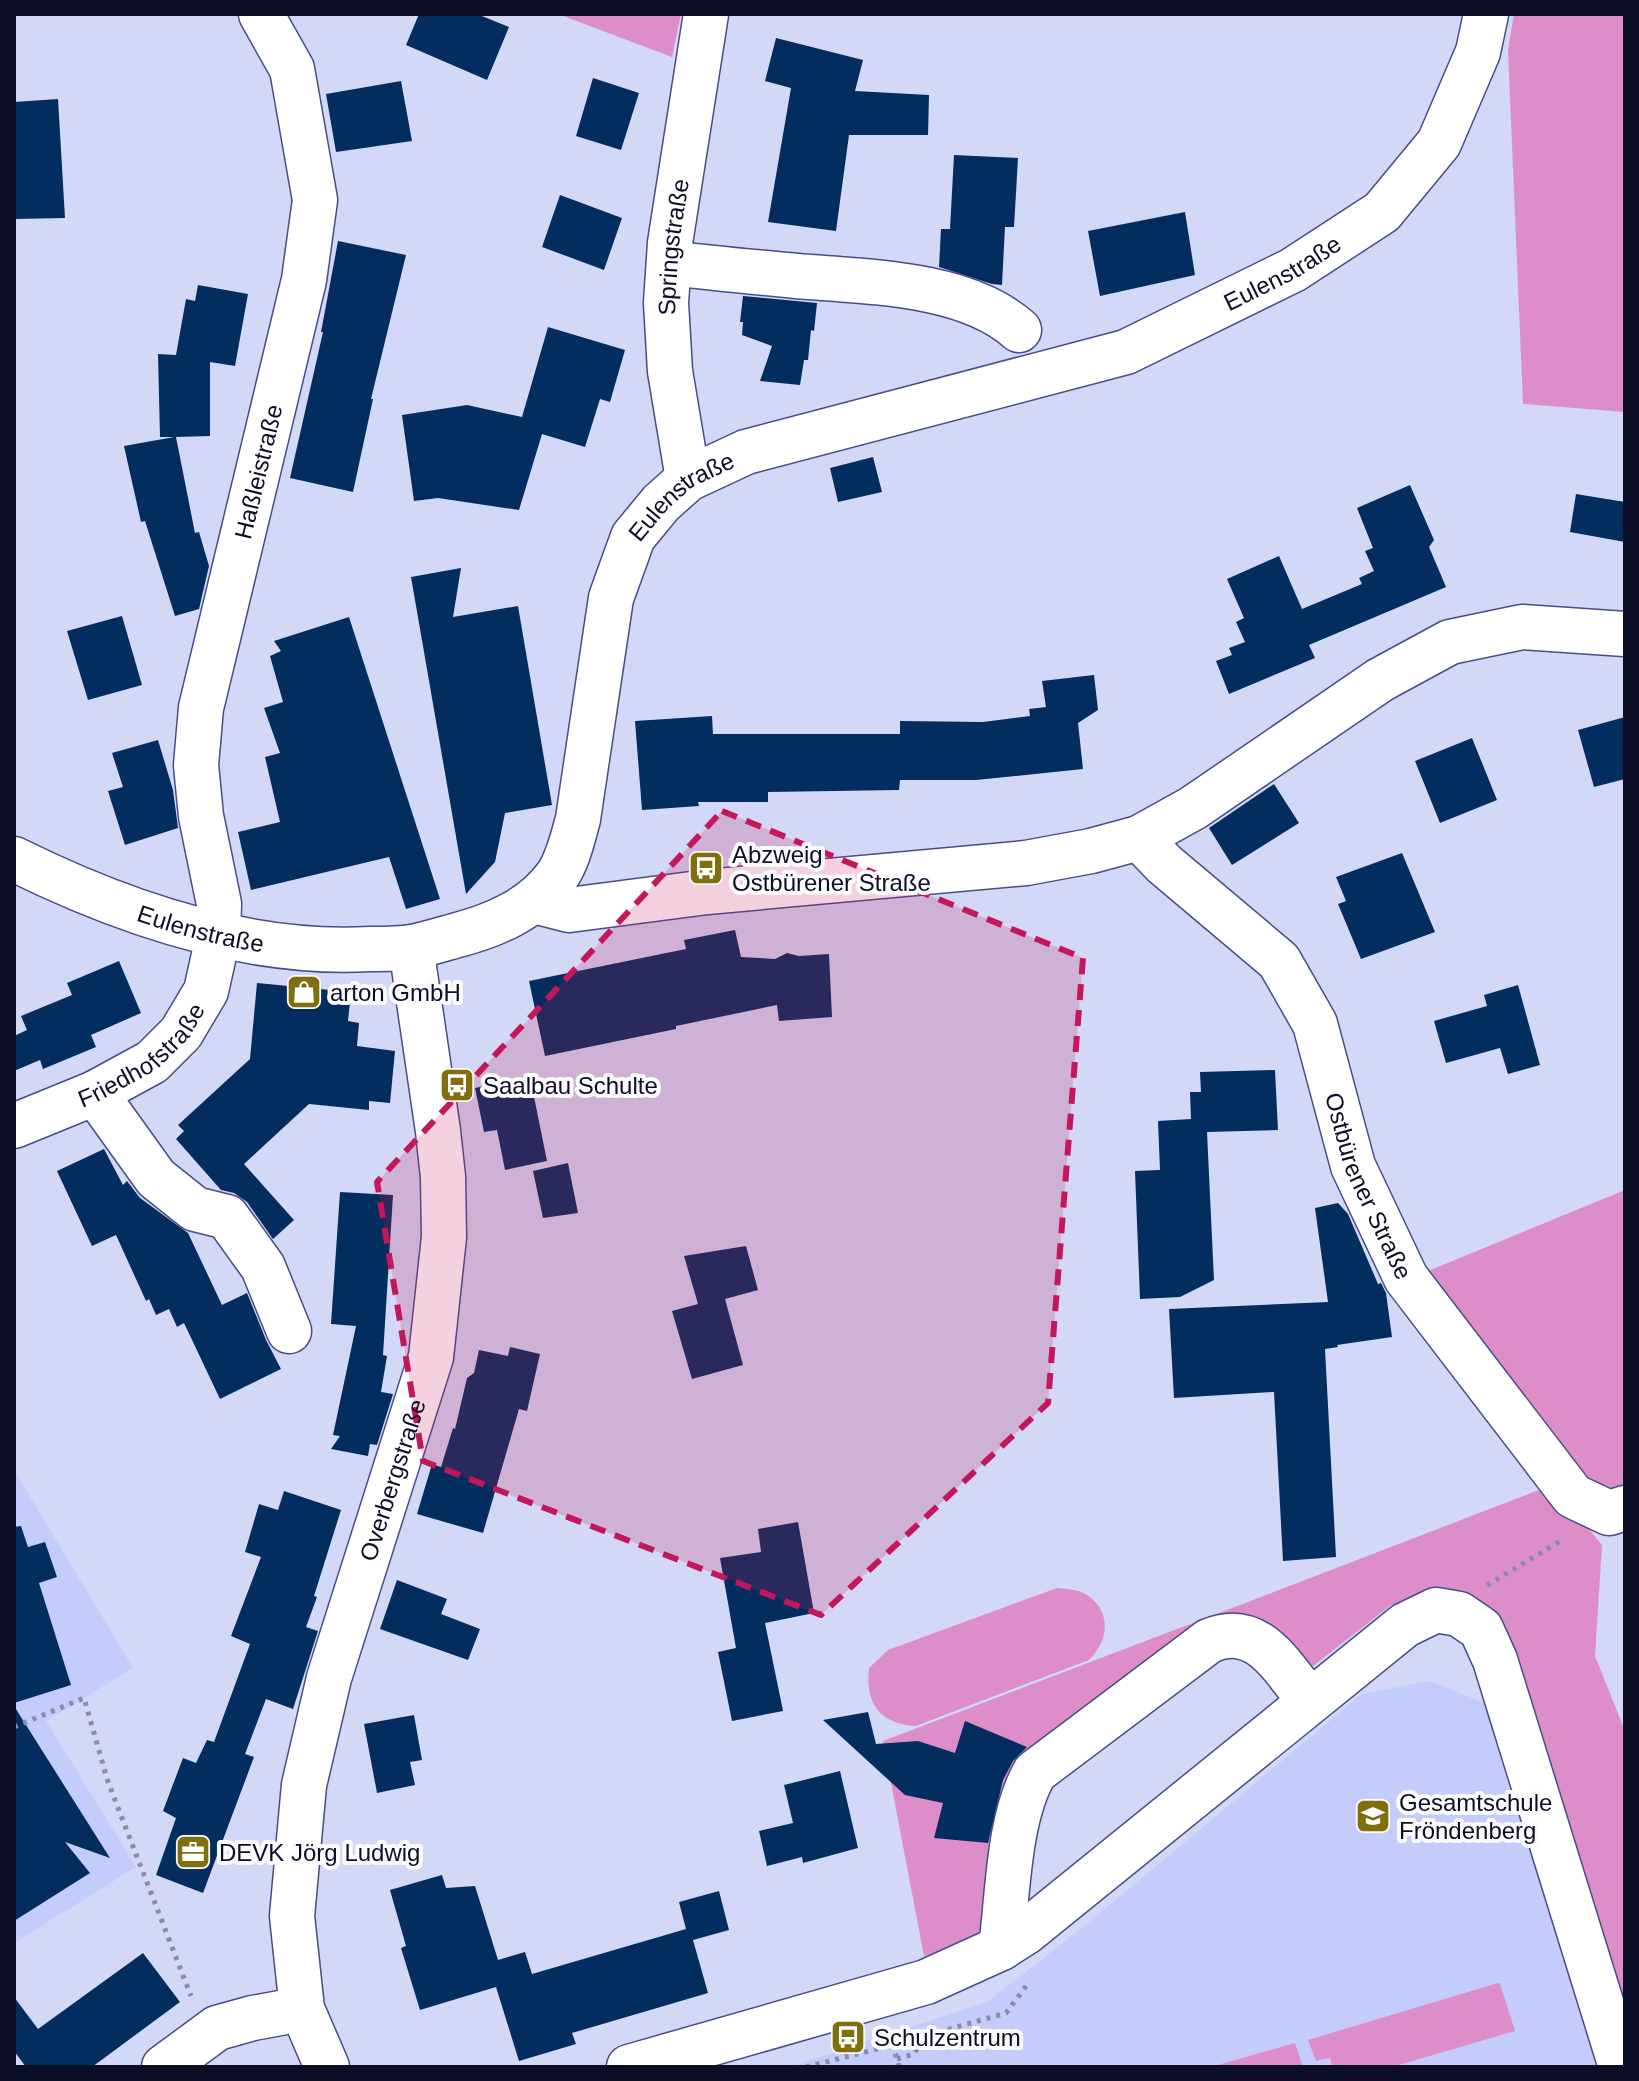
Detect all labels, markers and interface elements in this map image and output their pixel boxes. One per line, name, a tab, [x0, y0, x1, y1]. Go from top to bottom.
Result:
street label: Springstraße	[652, 177, 693, 316]
street label: Eulenstraße	[1219, 229, 1346, 315]
street label: Haßleistraße	[229, 402, 287, 542]
street label: Eulenstraße	[622, 446, 738, 546]
place label: Abzweig Ostbürener Straße	[732, 841, 931, 896]
bus stop icon: Abzweig Ostbürener Straße	[687, 849, 725, 887]
street label: Eulenstraße	[134, 899, 266, 957]
shop icon: arton GmbH	[285, 973, 323, 1011]
place label: arton GmbH	[330, 979, 461, 1006]
street label: Friedhofstraße	[74, 998, 209, 1112]
bus stop icon: Saalbau Schulte	[438, 1066, 476, 1104]
place label: Saalbau Schulte	[483, 1072, 658, 1099]
street label: Ostbürener Straße	[1320, 1090, 1418, 1283]
street label: Overbergstraße	[354, 1396, 430, 1564]
place label: Gesamtschule Fröndenberg	[1399, 1789, 1552, 1844]
school or university icon: Gesamtschule Fröndenberg	[1354, 1797, 1392, 1835]
office icon: DEVK Jörg Ludwig	[174, 1833, 212, 1871]
place label: DEVK Jörg Ludwig	[219, 1839, 420, 1866]
bus stop icon: Schulzentrum	[829, 2018, 867, 2056]
place label: Schulzentrum	[874, 2024, 1021, 2051]

